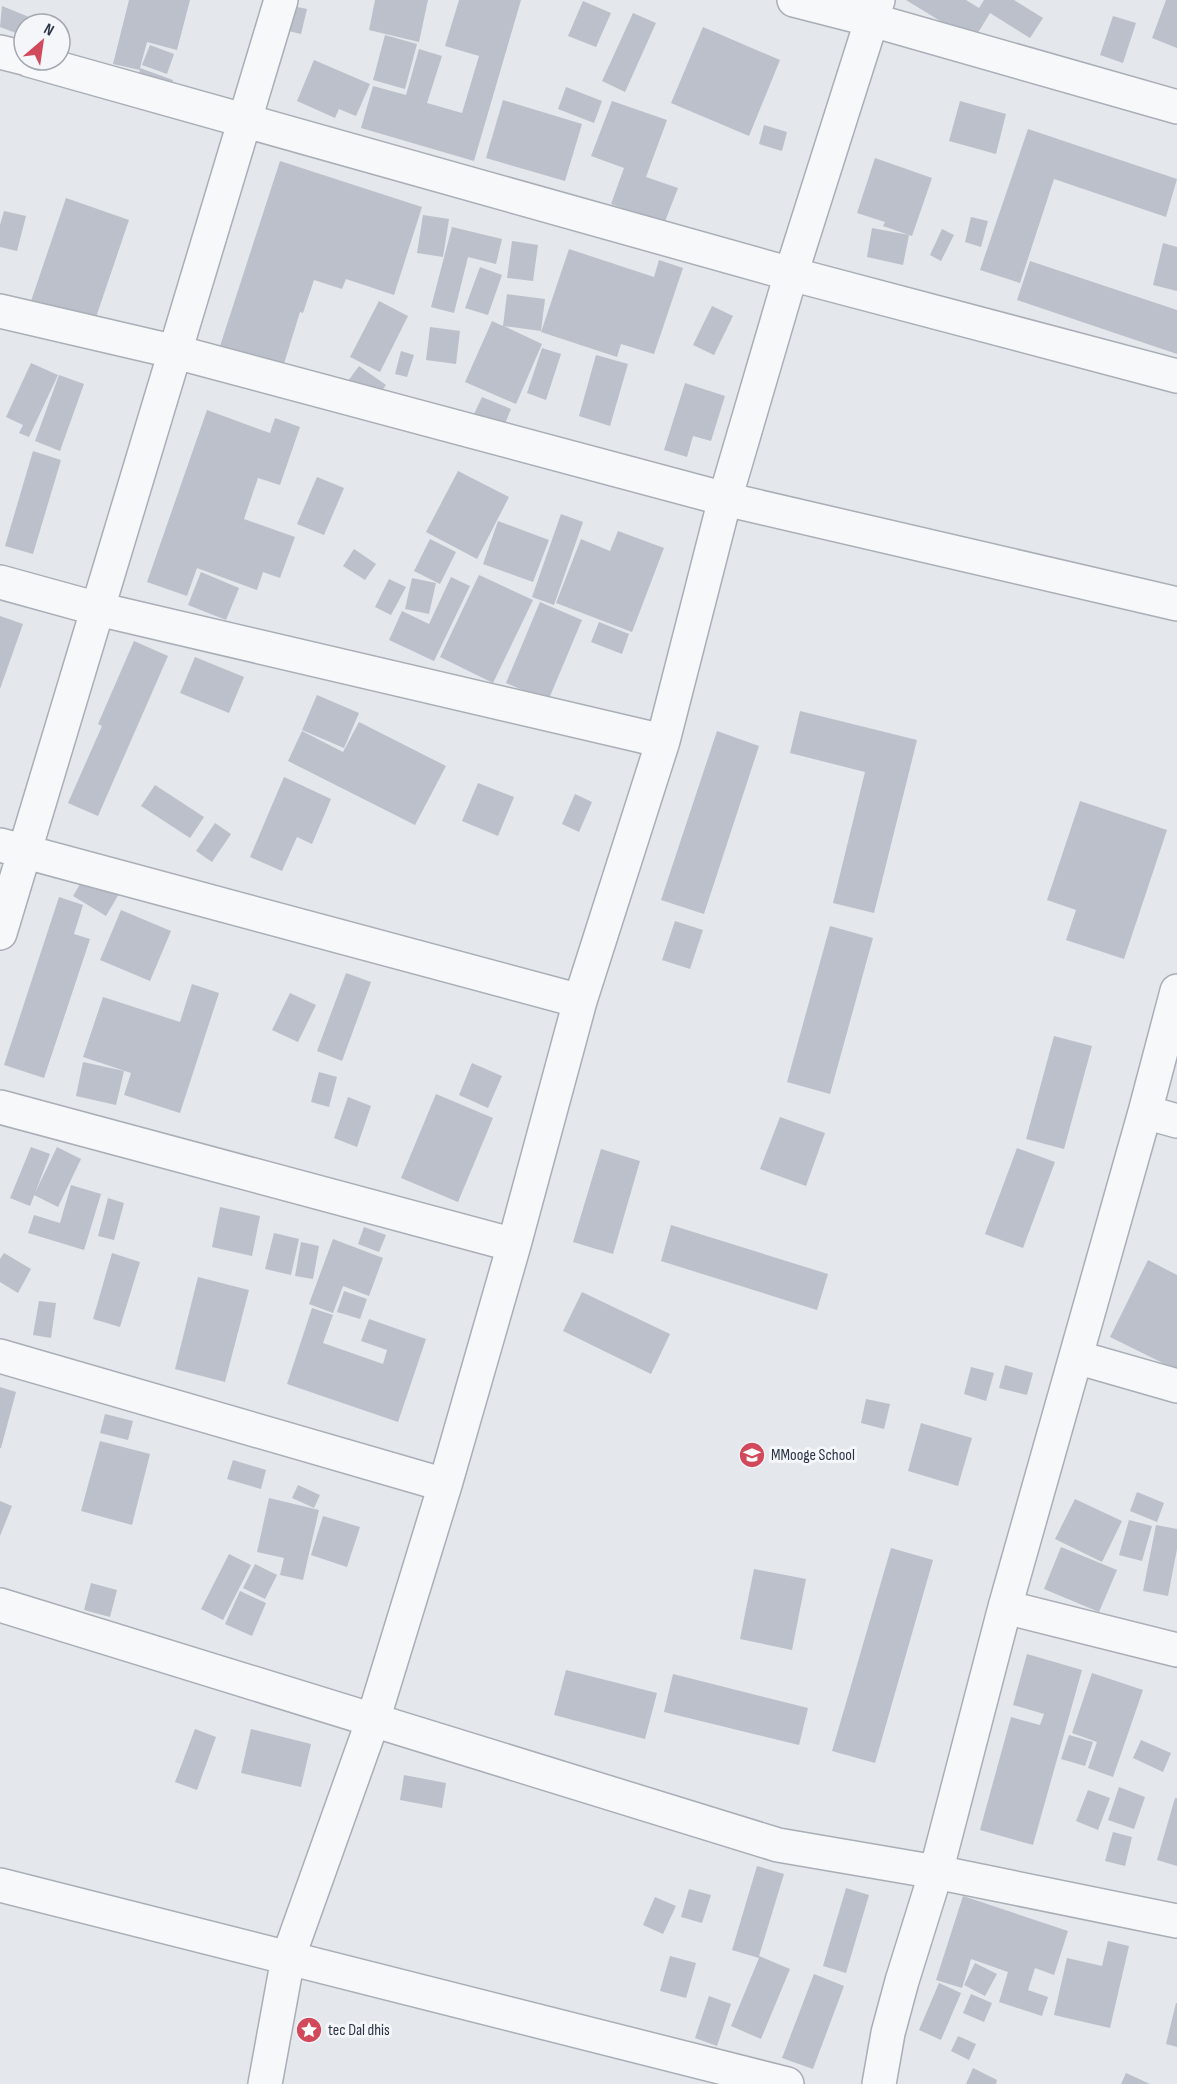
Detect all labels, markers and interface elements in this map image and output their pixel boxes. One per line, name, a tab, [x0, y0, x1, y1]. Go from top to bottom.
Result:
north arrow	[12, 12, 72, 72]
text: N	[40, 20, 57, 41]
school or university icon: MMooge School	[737, 1440, 767, 1470]
place label: MMooge School	[771, 1446, 855, 1465]
place icon: tec Dal dhis	[294, 2015, 324, 2045]
place label: tec Dal dhis	[328, 2021, 390, 2040]

